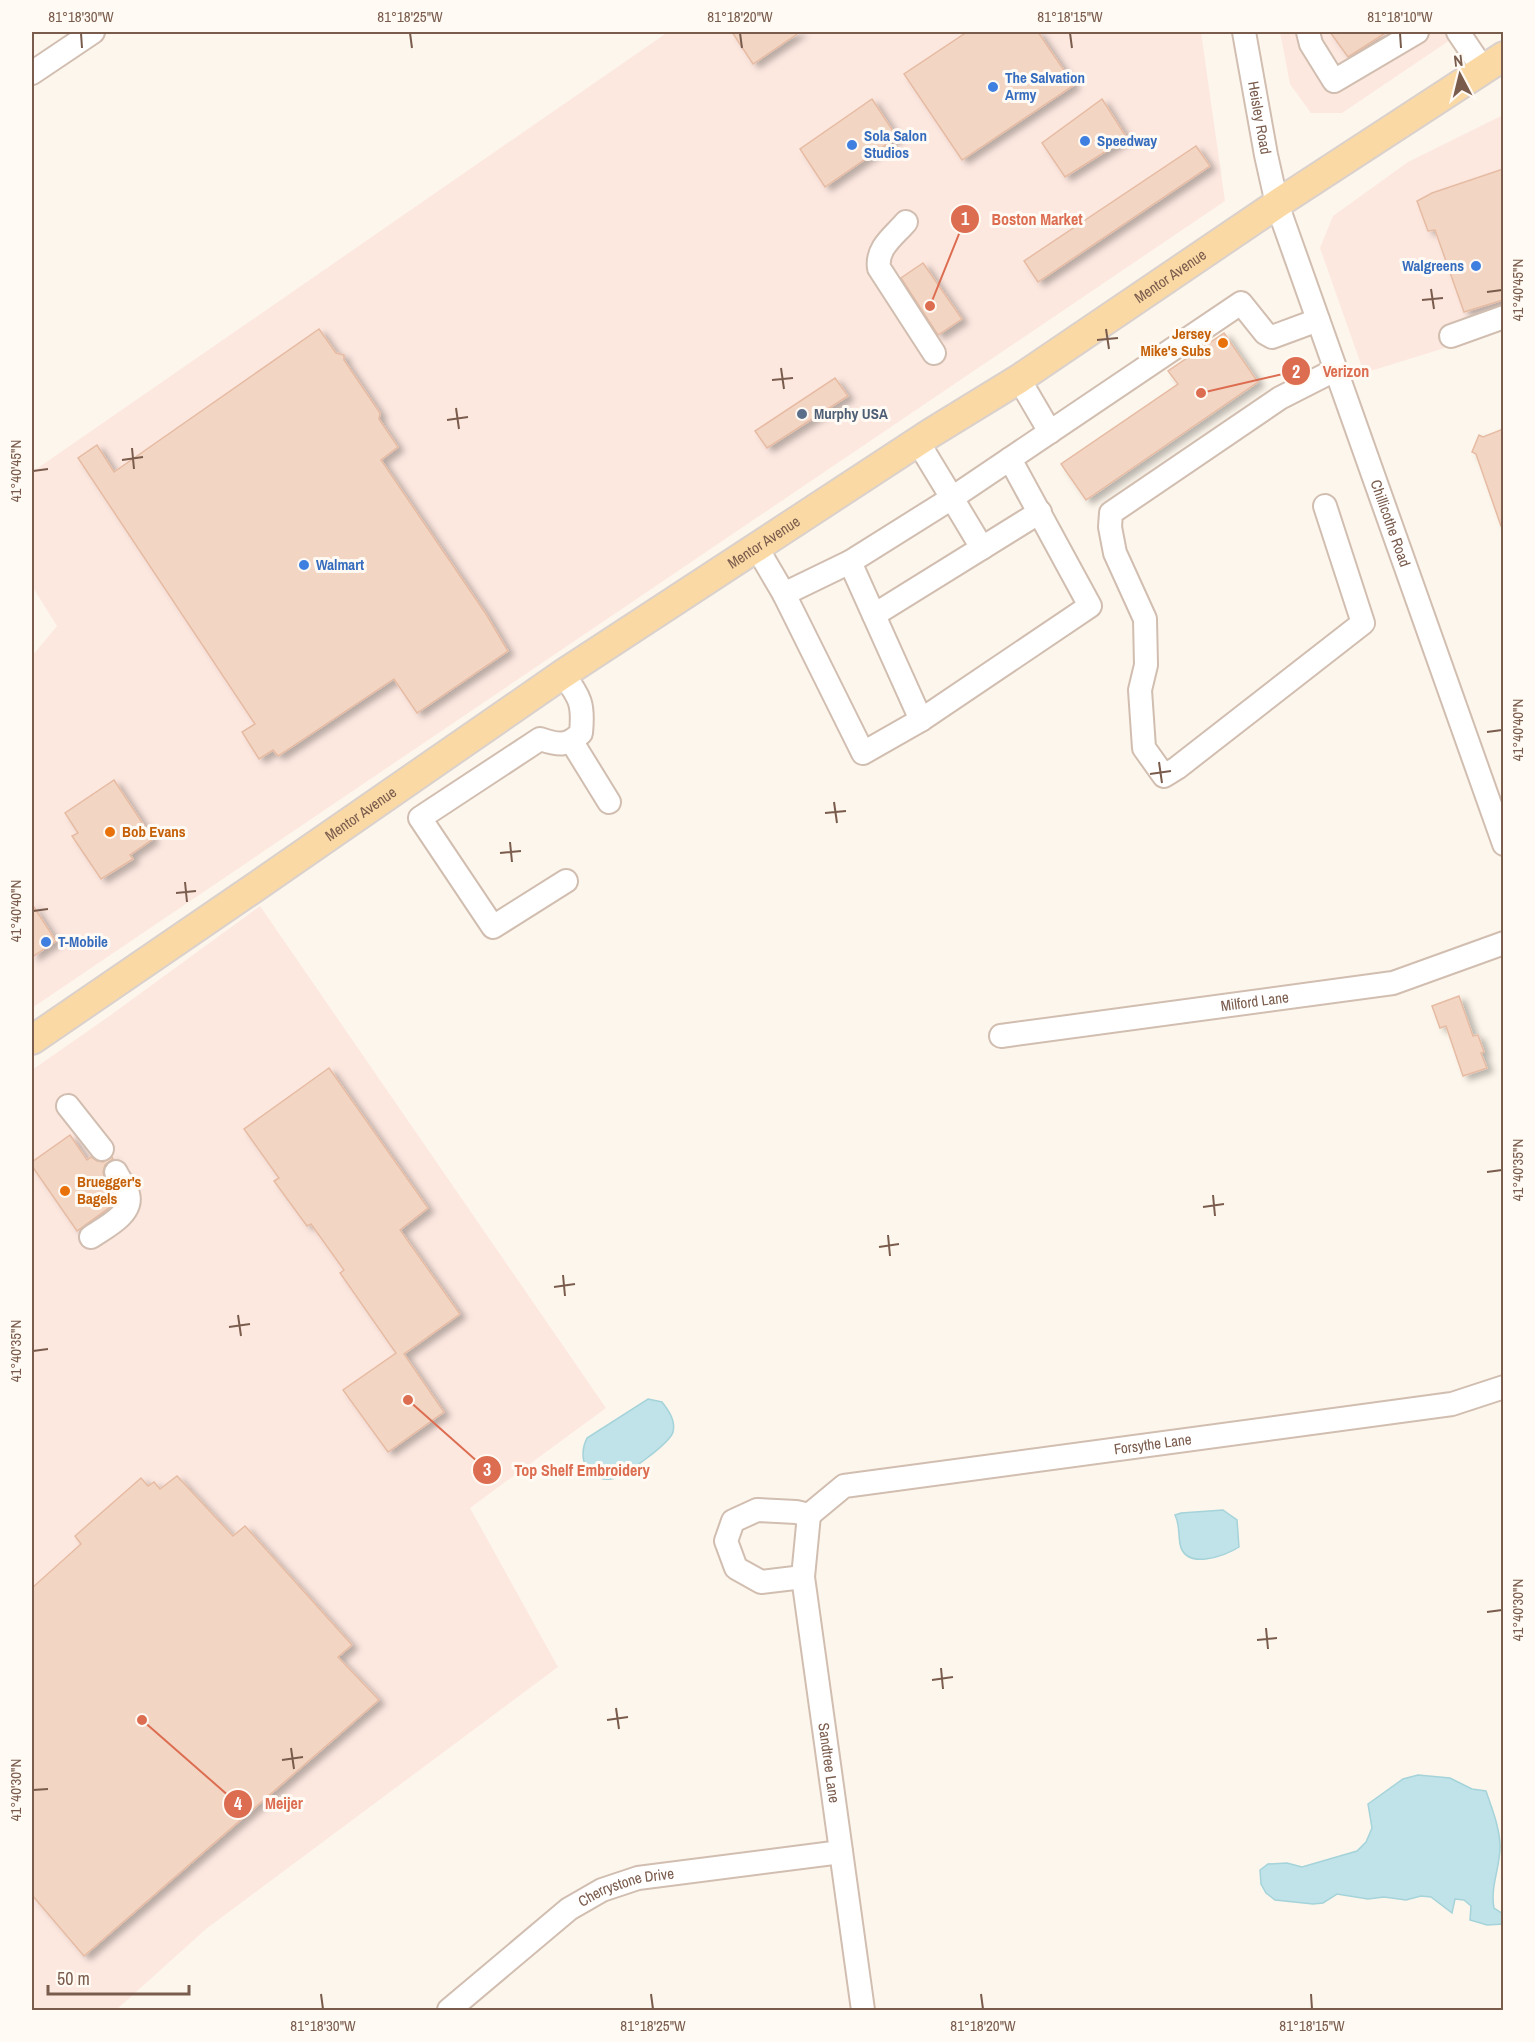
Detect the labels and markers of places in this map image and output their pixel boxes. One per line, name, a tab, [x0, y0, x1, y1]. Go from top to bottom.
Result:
place label: The Salvation Army	[1005, 67, 1085, 105]
marker: The Salvation Army	[986, 80, 1000, 94]
place label: Sola Salon Studios	[864, 125, 927, 163]
place label: Speedway	[1097, 130, 1157, 151]
marker: Speedway	[1078, 134, 1092, 148]
marker: Sola Salon Studios	[845, 138, 859, 152]
callout: Boston Market	[950, 202, 1095, 236]
place label: Walgreens	[1402, 255, 1464, 276]
marker: Walgreens	[1469, 259, 1483, 273]
place label: Jersey Mike's Subs	[1140, 323, 1211, 361]
marker: Jersey Mike's Subs	[1216, 336, 1230, 350]
callout: Verizon	[1281, 354, 1381, 388]
place label: Murphy USA	[814, 403, 888, 424]
marker: Murphy USA	[795, 407, 809, 421]
place label: Walmart	[316, 554, 364, 575]
marker: Walmart	[297, 558, 311, 572]
place label: Bob Evans	[122, 821, 186, 842]
marker: Bob Evans	[103, 825, 117, 839]
place label: T-Mobile	[58, 931, 108, 952]
marker: T-Mobile	[39, 935, 53, 949]
place label: Bruegger's Bagels	[77, 1171, 142, 1209]
marker: Bruegger's Bagels	[58, 1184, 72, 1198]
callout: Top Shelf Embroidery	[472, 1453, 661, 1487]
callout: Meijer	[223, 1787, 315, 1821]

